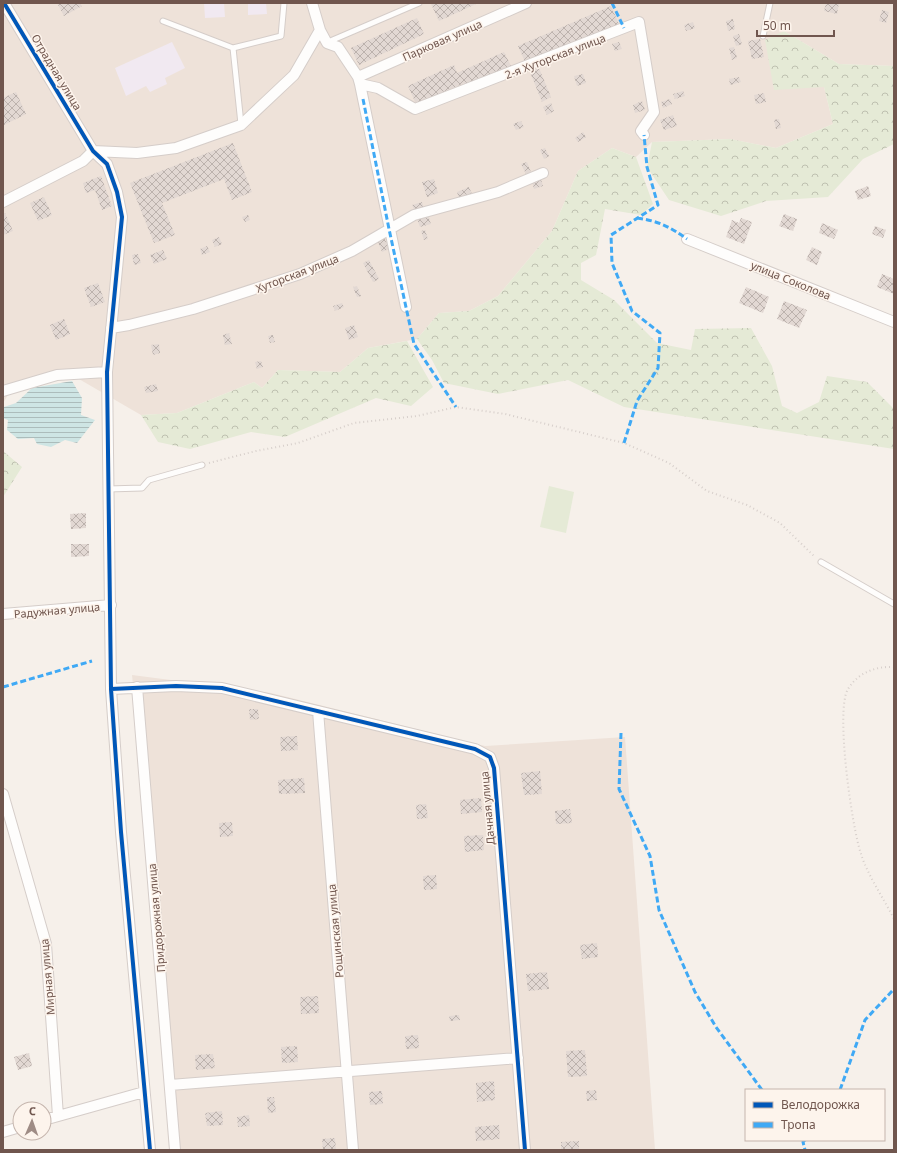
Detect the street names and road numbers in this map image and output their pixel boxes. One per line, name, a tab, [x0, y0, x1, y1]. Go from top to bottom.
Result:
street label: Парковая улица	[400, 16, 484, 64]
street label: 2-я Хуторская улица	[502, 30, 608, 82]
street label: Отрадная улица	[28, 31, 86, 113]
street label: Хуторская улица	[253, 250, 341, 296]
street label: улица Соколова	[749, 257, 833, 303]
street label: Радужная улица	[13, 599, 101, 621]
street label: Дачная улица	[476, 771, 498, 845]
street label: Придорожная улица	[144, 863, 168, 973]
street label: Рощинская улица	[323, 883, 347, 979]
street label: Мирная улица	[36, 938, 58, 1016]

